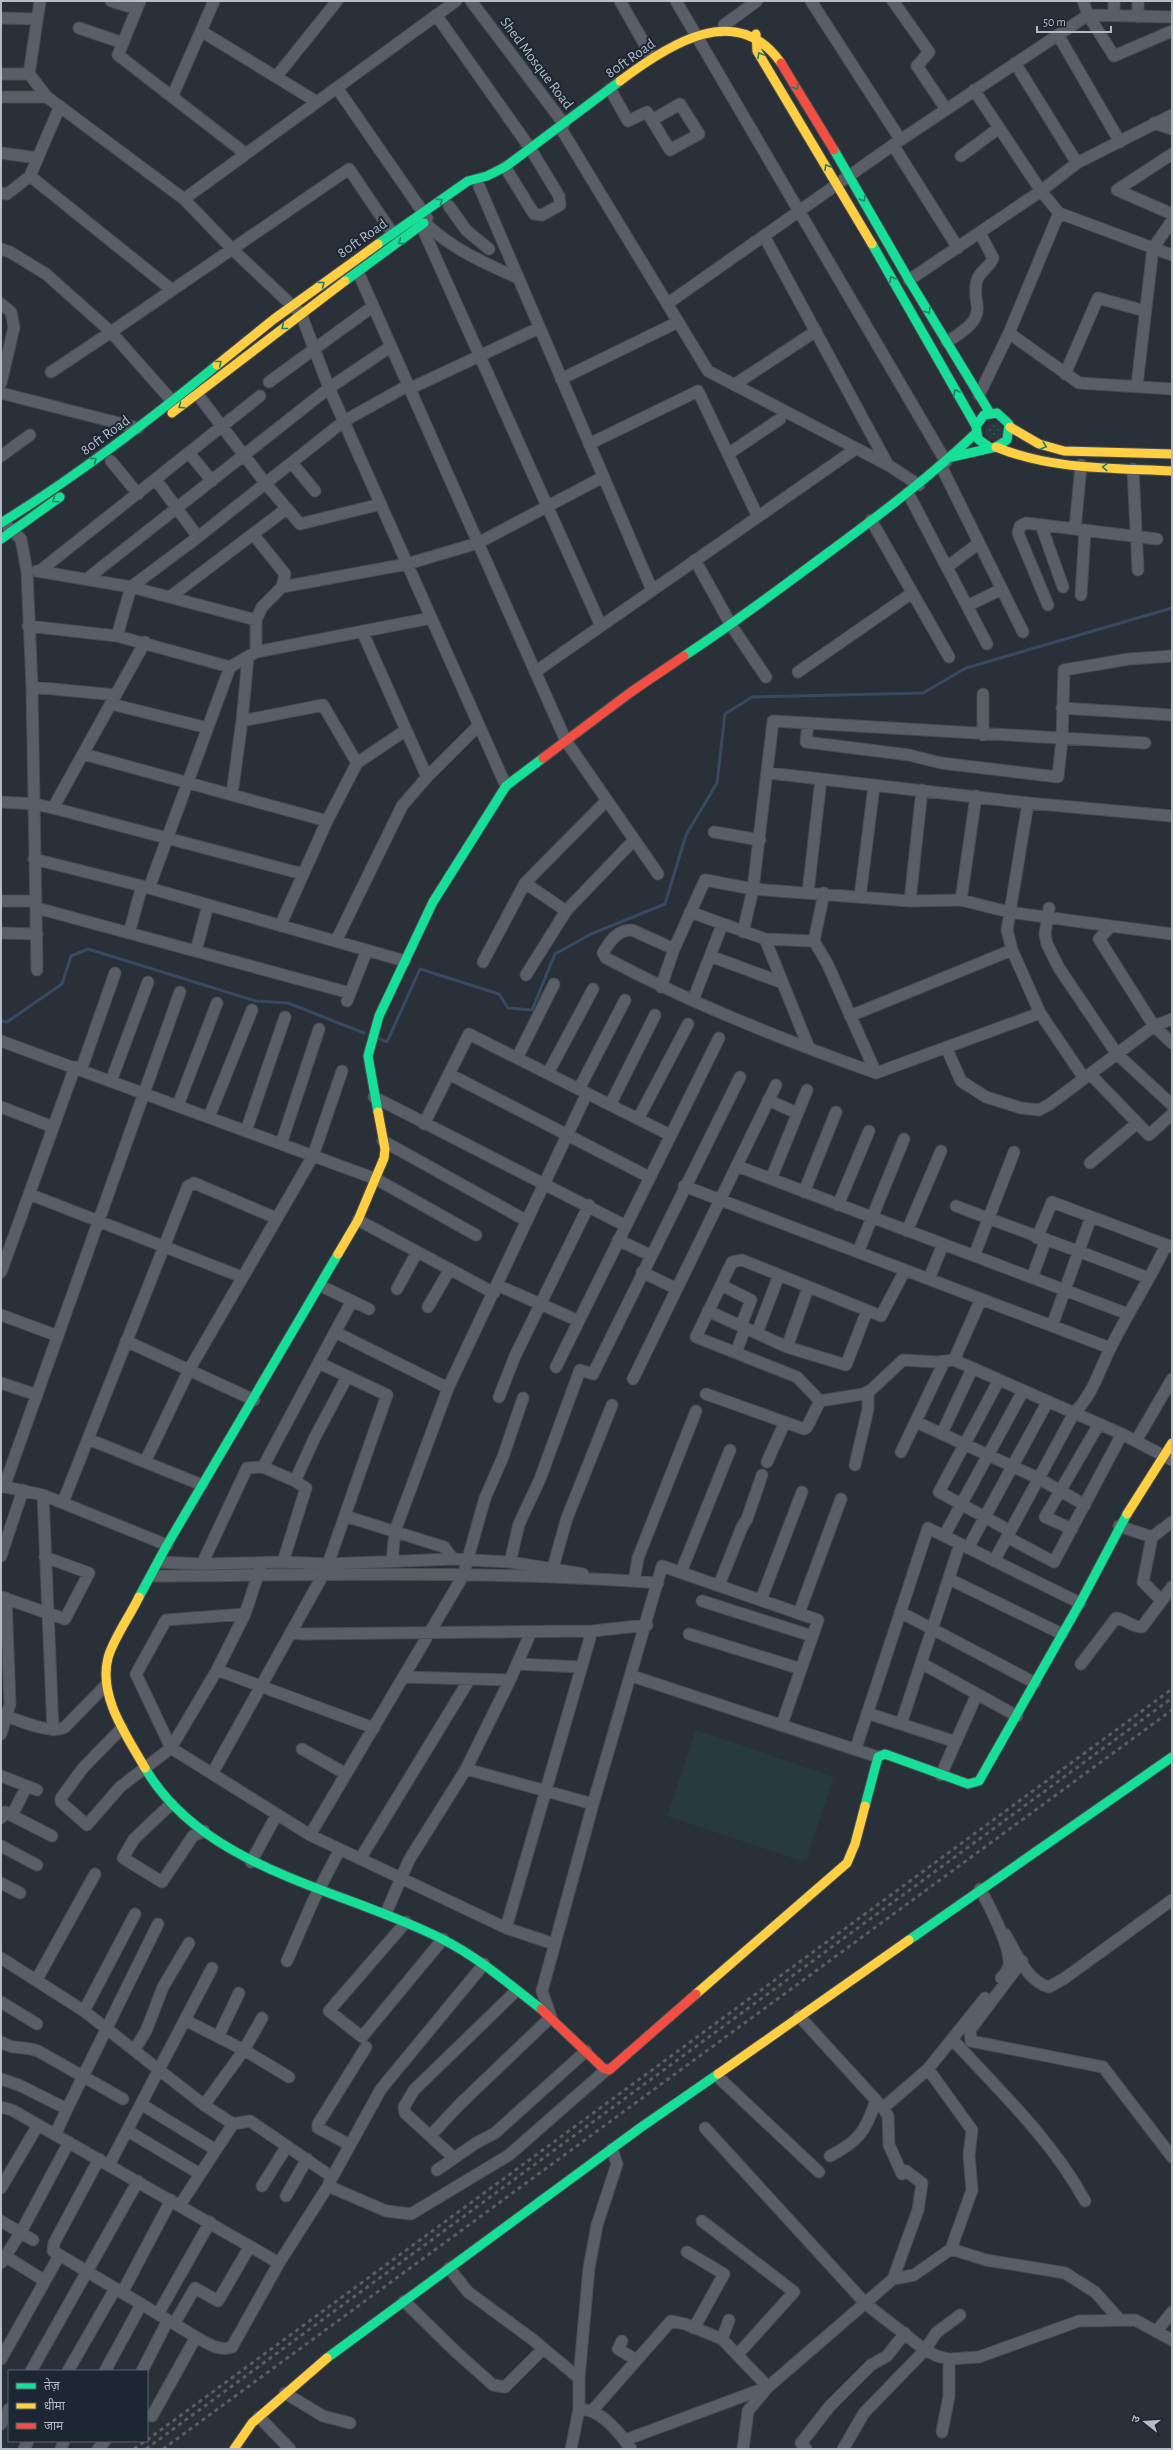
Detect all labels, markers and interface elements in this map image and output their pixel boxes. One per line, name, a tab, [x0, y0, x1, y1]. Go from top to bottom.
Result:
scale bar	[1037, 8, 1111, 34]
street label: Shed Mosque Road	[497, 15, 576, 112]
text: 50 m	[1043, 16, 1066, 28]
street label: 80ft Road	[603, 36, 658, 81]
one-way arrow	[757, 52, 765, 59]
one-way arrow	[791, 83, 799, 90]
one-way arrow	[824, 164, 831, 171]
one-way arrow	[858, 195, 865, 202]
one-way arrow	[435, 199, 442, 206]
street label: 80ft Road	[335, 216, 390, 261]
one-way arrow	[398, 237, 405, 244]
one-way arrow	[889, 276, 896, 283]
one-way arrow	[317, 282, 324, 289]
one-way arrow	[923, 307, 931, 314]
one-way arrow	[282, 322, 289, 329]
one-way arrow	[214, 361, 221, 368]
one-way arrow	[954, 389, 961, 396]
one-way arrow	[179, 401, 186, 408]
street label: 80ft Road	[78, 413, 133, 458]
one-way arrow	[1041, 441, 1048, 450]
one-way arrow	[90, 457, 97, 465]
one-way arrow	[1102, 462, 1108, 471]
one-way arrow	[52, 495, 59, 502]
legend	[8, 2370, 148, 2442]
text: तेज़	[44, 2378, 61, 2392]
text: धीमा	[44, 2398, 66, 2412]
north arrow	[1125, 2402, 1165, 2442]
text: उ	[1130, 2414, 1142, 2424]
text: जाम	[44, 2420, 64, 2432]

